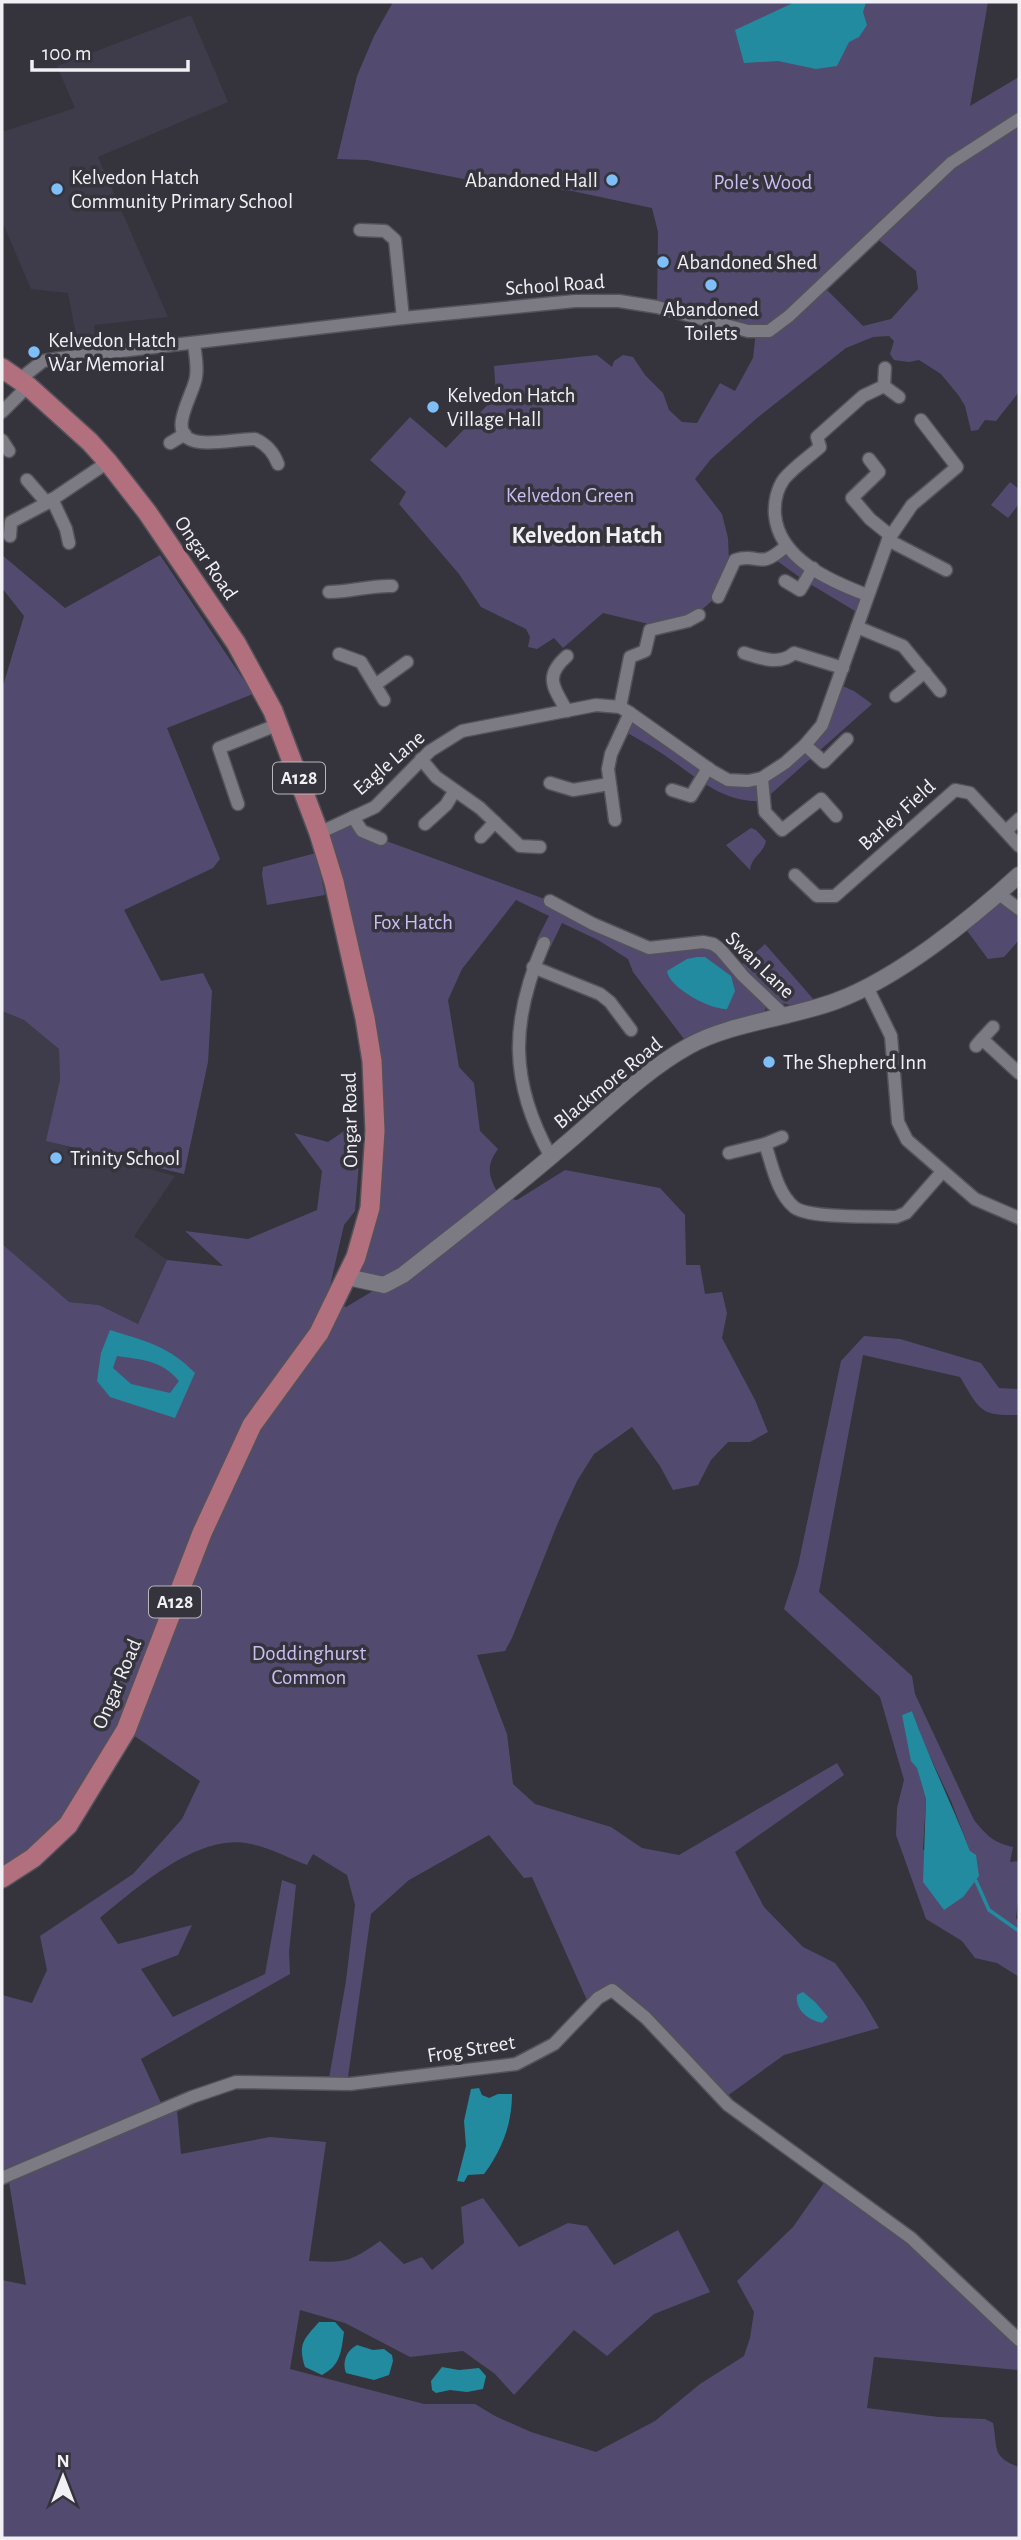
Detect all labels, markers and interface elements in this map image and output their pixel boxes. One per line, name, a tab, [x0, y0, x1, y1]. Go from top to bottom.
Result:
scale bar	[32, 28, 187, 72]
text: 100 m	[42, 43, 92, 64]
place label: Kelvedon Hatch Community Primary School	[71, 167, 293, 212]
place label: Abandoned Hall	[465, 170, 598, 191]
marker: Abandoned Hall	[604, 172, 620, 188]
park label: Pole's Wood	[714, 172, 813, 193]
marker: Kelvedon Hatch Community Primary School	[49, 181, 65, 197]
place label: Abandoned Shed	[677, 252, 817, 273]
marker: Abandoned Shed	[655, 254, 671, 270]
street label: School Road	[505, 271, 605, 299]
marker: Abandoned Toilets	[703, 277, 719, 293]
place label: Abandoned Toilets	[663, 299, 759, 344]
place label: Kelvedon Hatch War Memorial	[48, 330, 176, 375]
marker: Kelvedon Hatch War Memorial	[26, 344, 42, 360]
place label: Kelvedon Hatch Village Hall	[447, 385, 575, 430]
marker: Kelvedon Hatch Village Hall	[425, 399, 441, 415]
park label: Kelvedon Green	[506, 485, 634, 506]
street label: Ongar Road	[171, 512, 242, 604]
district label: Kelvedon Hatch	[511, 524, 663, 548]
street label: Eagle Lane	[349, 727, 429, 799]
road number: A128	[273, 762, 325, 793]
street label: Barley Field	[855, 775, 939, 855]
park label: Fox Hatch	[373, 912, 453, 933]
street label: Swan Lane	[722, 928, 798, 1002]
street label: Blackmore Road	[550, 1033, 666, 1133]
place label: The Shepherd Inn	[783, 1052, 927, 1073]
marker: The Shepherd Inn	[761, 1054, 777, 1070]
street label: Ongar Road	[339, 1072, 361, 1168]
place label: Trinity School	[70, 1148, 180, 1169]
marker: Trinity School	[48, 1150, 64, 1166]
road number: A128	[149, 1586, 201, 1618]
street label: Ongar Road	[89, 1636, 145, 1732]
park label: Doddinghurst Common	[252, 1643, 367, 1688]
street label: Frog Street	[426, 2032, 517, 2066]
north arrow	[28, 2442, 98, 2512]
text: N	[56, 2452, 70, 2471]

